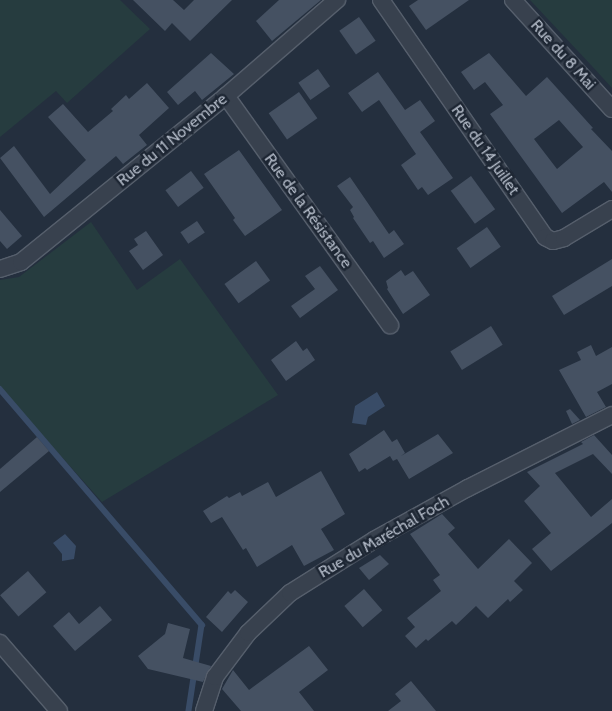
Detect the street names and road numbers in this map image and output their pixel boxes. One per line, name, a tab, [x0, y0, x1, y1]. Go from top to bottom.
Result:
street label: Rue du 8 Mai	[527, 16, 599, 94]
street label: Rue du 11 Novembre	[113, 90, 231, 190]
street label: Rue du 14 Juillet	[447, 101, 523, 199]
street label: Rue de la Résistance	[260, 150, 356, 272]
street label: Rue du Maréchal Foch	[315, 492, 453, 582]

